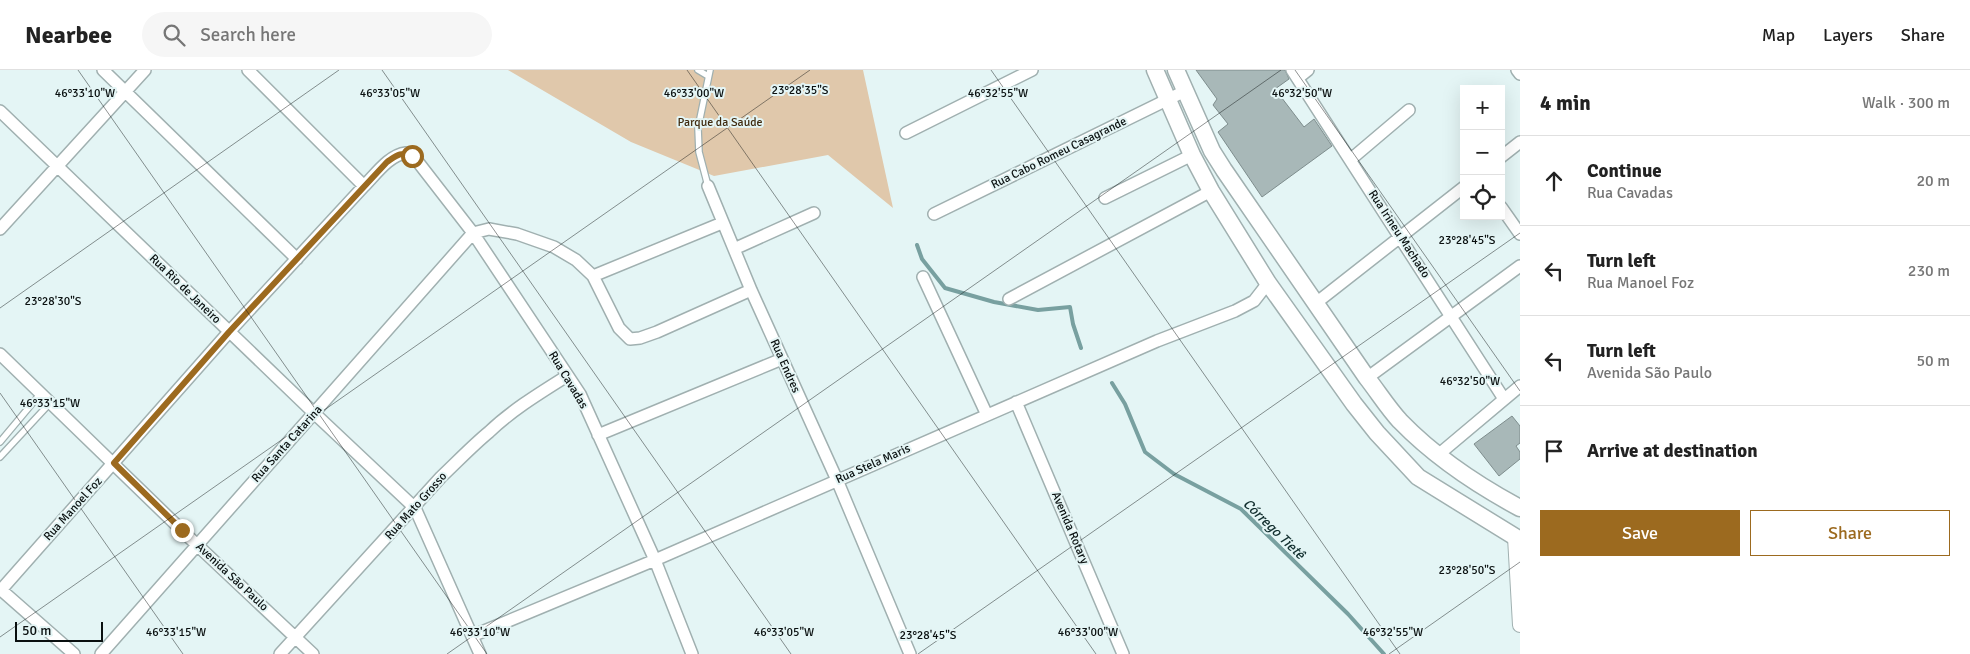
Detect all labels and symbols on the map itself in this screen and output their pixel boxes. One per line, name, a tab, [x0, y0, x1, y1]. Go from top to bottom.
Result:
text: 23°28'35"S	[771, 83, 829, 98]
text: 46°33'10"W	[55, 86, 115, 101]
text: 46°33'05"W	[360, 86, 420, 101]
text: 46°33'00"W	[664, 86, 724, 101]
text: 46°32'55"W	[968, 86, 1028, 101]
text: 46°32'50"W	[1272, 86, 1332, 101]
street label: Rua Cabo Romeu Casagrande	[989, 114, 1129, 192]
park label: Parque da Saúde	[677, 115, 763, 130]
route start	[401, 145, 424, 168]
street label: Rua Irineu Machado	[1365, 187, 1433, 281]
text: 23°28'45"S	[1438, 233, 1496, 248]
street label: Rua Rio de Janeiro	[146, 251, 224, 327]
text: 23°28'30"S	[24, 294, 82, 309]
street label: Rua Endres	[766, 337, 804, 395]
street label: Rua Cavadas	[545, 349, 591, 411]
text: 46°32'50"W	[1440, 374, 1500, 389]
text: 46°33'15"W	[20, 396, 80, 411]
street label: Rua Santa Catarina	[249, 402, 325, 486]
street label: Rua Stela Maris	[833, 441, 913, 487]
street label: Rua Mato Grosso	[382, 469, 450, 543]
street label: Rua Manoel Foz	[41, 474, 105, 544]
street label: Avenida Rotary	[1048, 490, 1092, 567]
water label: Córrego Tietê	[1239, 495, 1309, 564]
route end	[171, 519, 194, 542]
street label: Avenida São Paulo	[193, 540, 271, 614]
text: 23°28'50"S	[1438, 563, 1496, 578]
scale bar	[15, 619, 102, 642]
text: 46°33'15"W	[146, 625, 206, 640]
text: 46°33'10"W	[450, 625, 510, 640]
text: 46°33'05"W	[754, 625, 814, 640]
text: 46°33'00"W	[1058, 625, 1118, 640]
text: 46°32'55"W	[1363, 625, 1423, 640]
text: 23°28'45"S	[899, 628, 957, 643]

